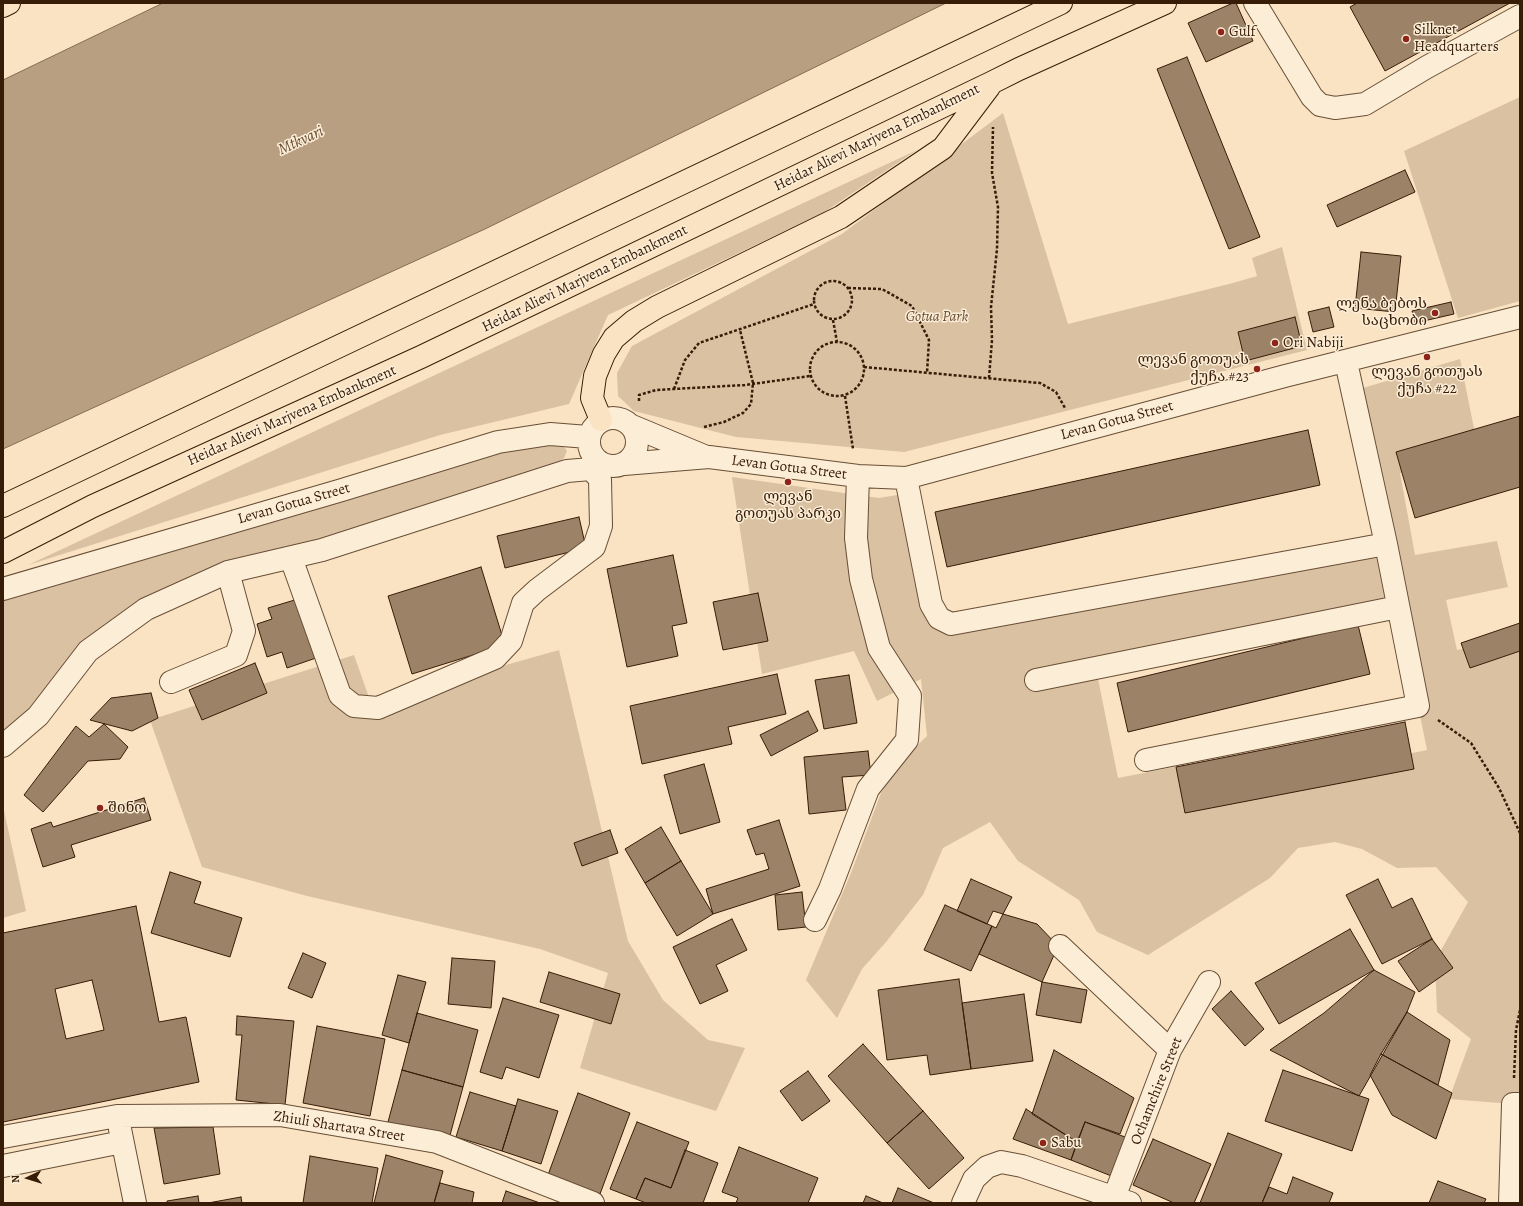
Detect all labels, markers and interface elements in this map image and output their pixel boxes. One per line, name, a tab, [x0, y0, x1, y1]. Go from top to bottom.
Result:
place label: Silknet Headquarters	[1414, 21, 1499, 56]
place label: Gulf	[1229, 23, 1255, 41]
marker: Gulf	[1216, 27, 1226, 37]
marker: Silknet Headquarters	[1401, 34, 1411, 44]
street label: Heidar Alievi Marjvena Embankment	[771, 80, 983, 196]
water label: Mtkvari	[275, 122, 327, 160]
street label: Heidar Alievi Marjvena Embankment	[479, 221, 691, 337]
place label: ლენა ბებოს საცხობი	[1336, 295, 1427, 330]
park label: Gotua Park	[906, 308, 968, 326]
marker: ლენა ბებოს საცხობი	[1430, 308, 1440, 318]
place label: Ori Nabiji	[1283, 334, 1344, 352]
marker: Ori Nabiji	[1270, 338, 1280, 348]
place label: ლევან გოთუას ქუჩა #23	[1138, 351, 1249, 386]
marker: ლევან გოთუას ქუჩა #22	[1422, 352, 1432, 362]
street label: Heidar Alievi Marjvena Embankment	[185, 362, 399, 470]
place label: ლევან გოთუას ქუჩა #22	[1371, 363, 1483, 398]
marker: ლევან გოთუას ქუჩა #23	[1252, 364, 1262, 374]
street label: Levan Gotua Street	[1059, 397, 1175, 445]
street label: Levan Gotua Street	[730, 452, 848, 484]
marker: ლევან გოთუას პარკი	[783, 477, 793, 487]
street label: Levan Gotua Street	[236, 479, 352, 529]
place label: ლევან გოთუას პარკი	[735, 488, 841, 523]
place label: შინო	[108, 799, 147, 817]
marker: შინო	[95, 803, 105, 813]
street label: Ochamchire Street	[1127, 1034, 1187, 1148]
street label: Zhiuli Shartava Street	[272, 1108, 406, 1146]
place label: Sabu	[1051, 1134, 1081, 1152]
marker: Sabu	[1038, 1138, 1048, 1148]
north arrow	[8, 1158, 48, 1198]
text: N	[8, 1174, 23, 1183]

